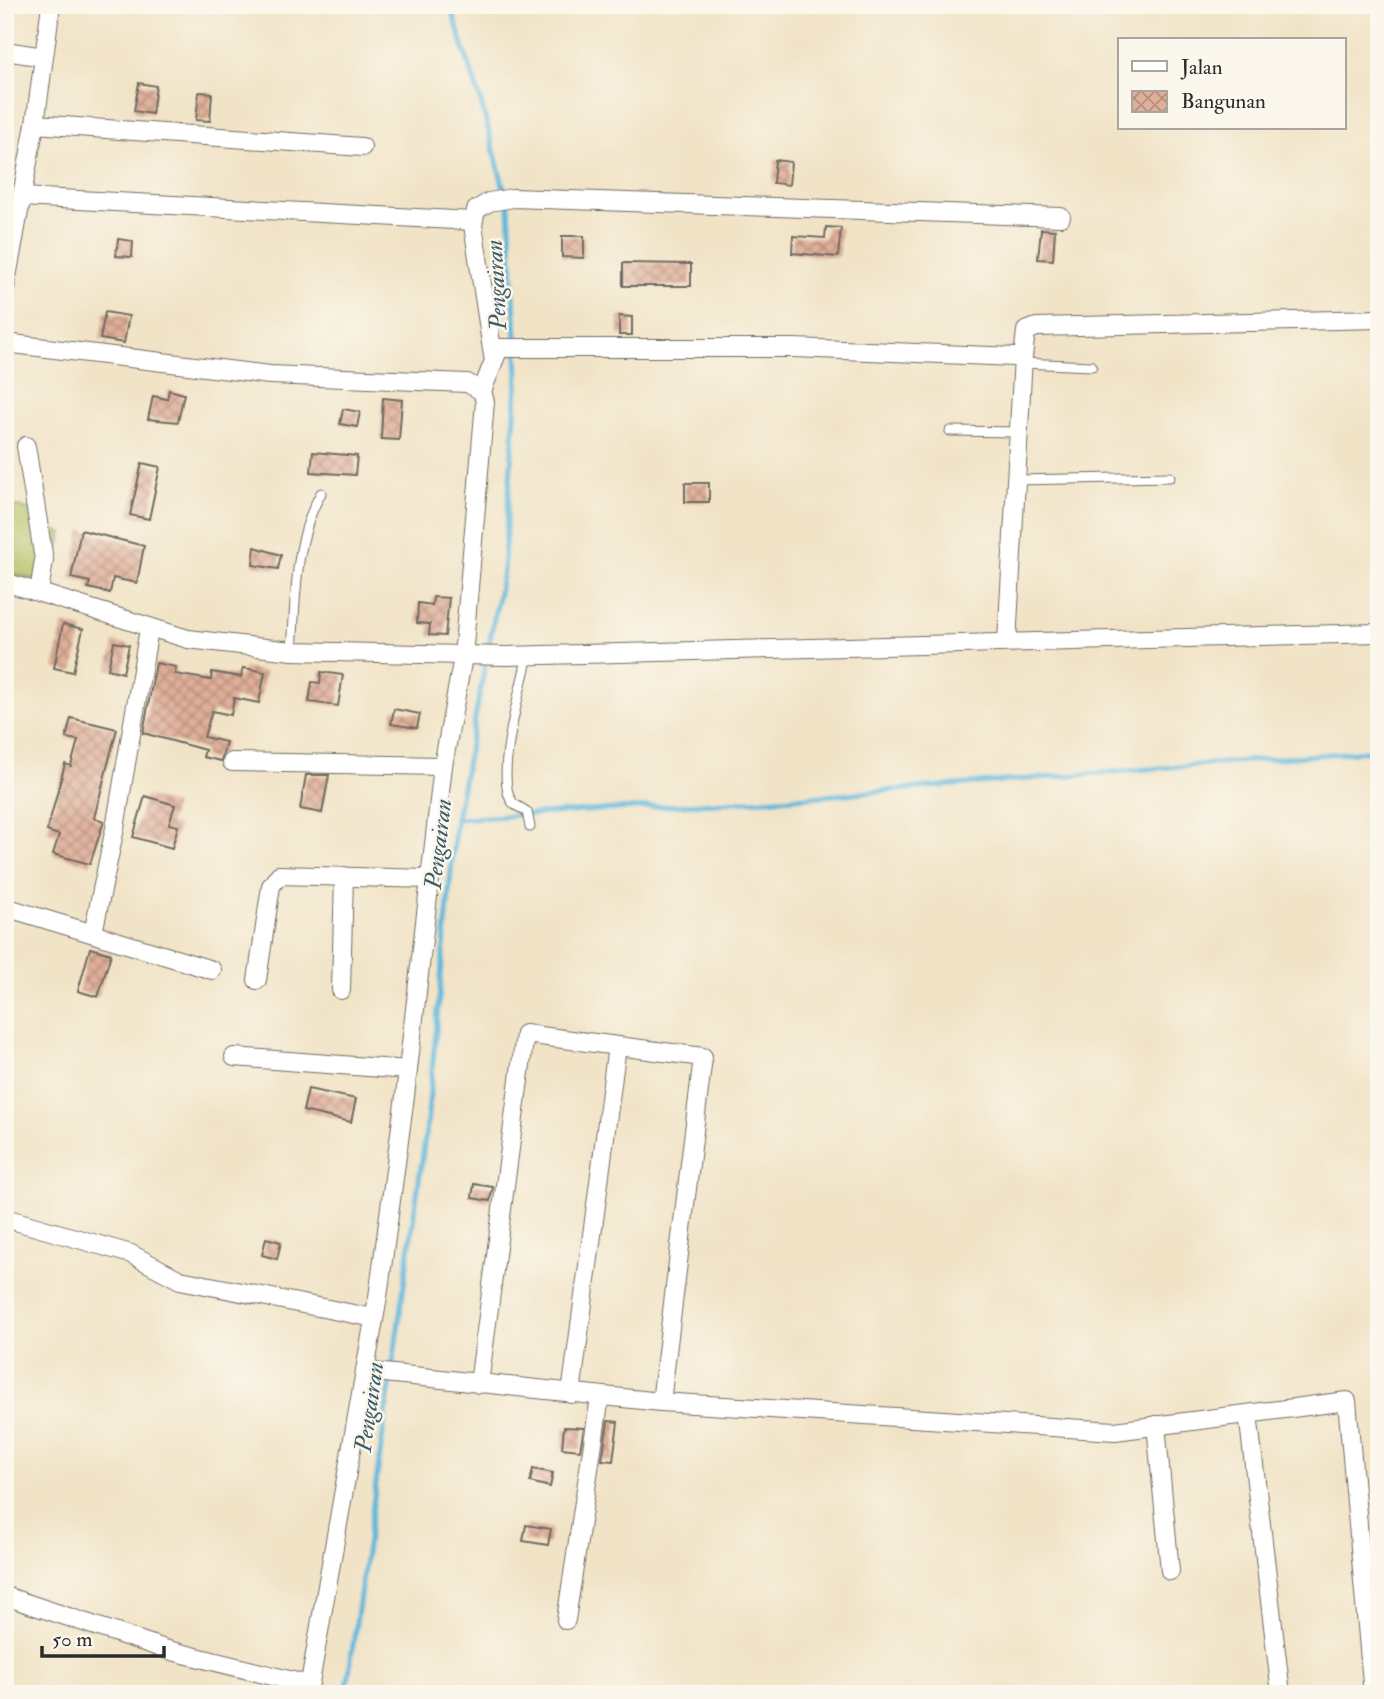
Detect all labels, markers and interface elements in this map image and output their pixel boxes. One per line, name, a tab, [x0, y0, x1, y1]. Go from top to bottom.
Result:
legend	[1118, 38, 1346, 130]
text: Jalan	[1180, 54, 1223, 81]
text: Bangunan	[1181, 88, 1266, 115]
water label: Pengairan	[479, 239, 514, 332]
water label: Pengairan	[417, 797, 459, 892]
water label: Pengairan	[348, 1360, 391, 1455]
scale bar	[42, 1615, 164, 1659]
text: 50 m	[52, 1626, 93, 1653]

